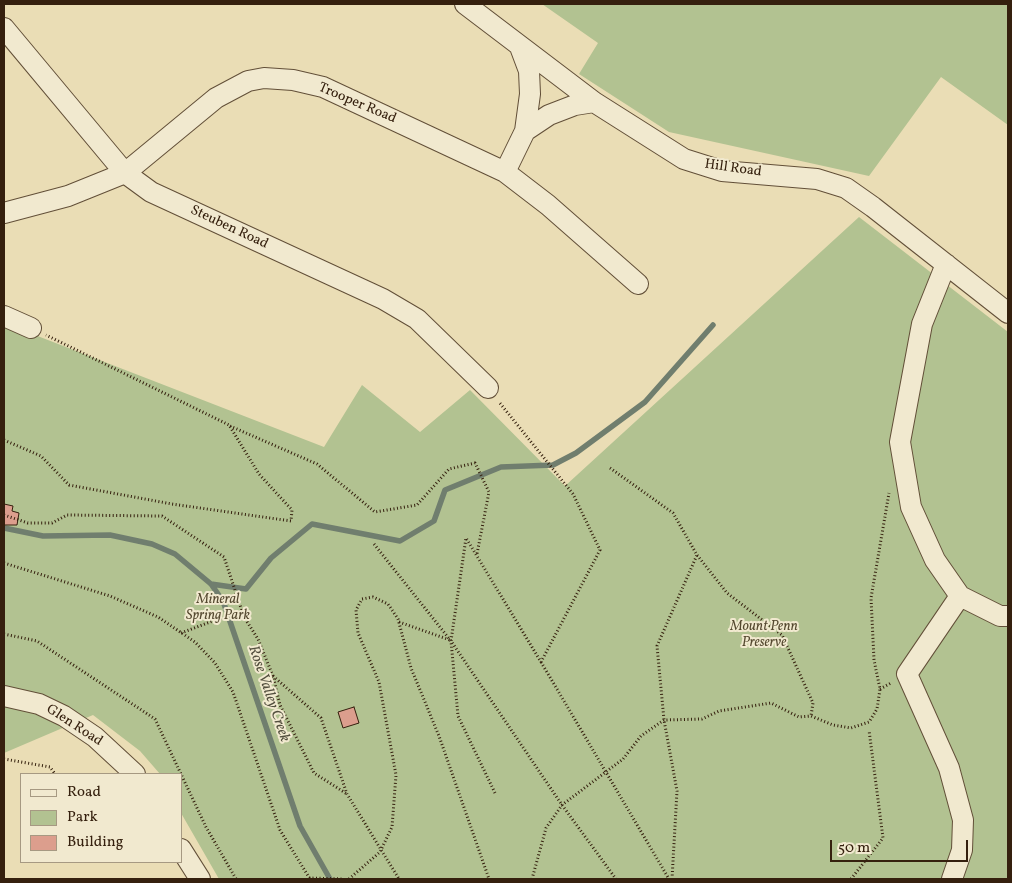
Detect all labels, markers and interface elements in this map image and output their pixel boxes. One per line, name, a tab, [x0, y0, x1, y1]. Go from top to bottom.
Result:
street label: Trooper Road	[315, 80, 399, 128]
street label: Hill Road	[703, 157, 763, 181]
street label: Steuben Road	[187, 203, 271, 253]
park label: Mineral Spring Park	[186, 592, 250, 624]
park label: Mount Penn Preserve	[730, 619, 798, 652]
water label: Rose Valley Creek	[243, 644, 293, 744]
street label: Glen Road	[43, 702, 105, 750]
legend	[20, 773, 182, 863]
text: Road	[67, 782, 101, 803]
text: Park	[67, 807, 98, 828]
scale bar	[832, 830, 970, 862]
text: Building	[67, 832, 123, 853]
text: 50 m	[838, 838, 870, 859]

